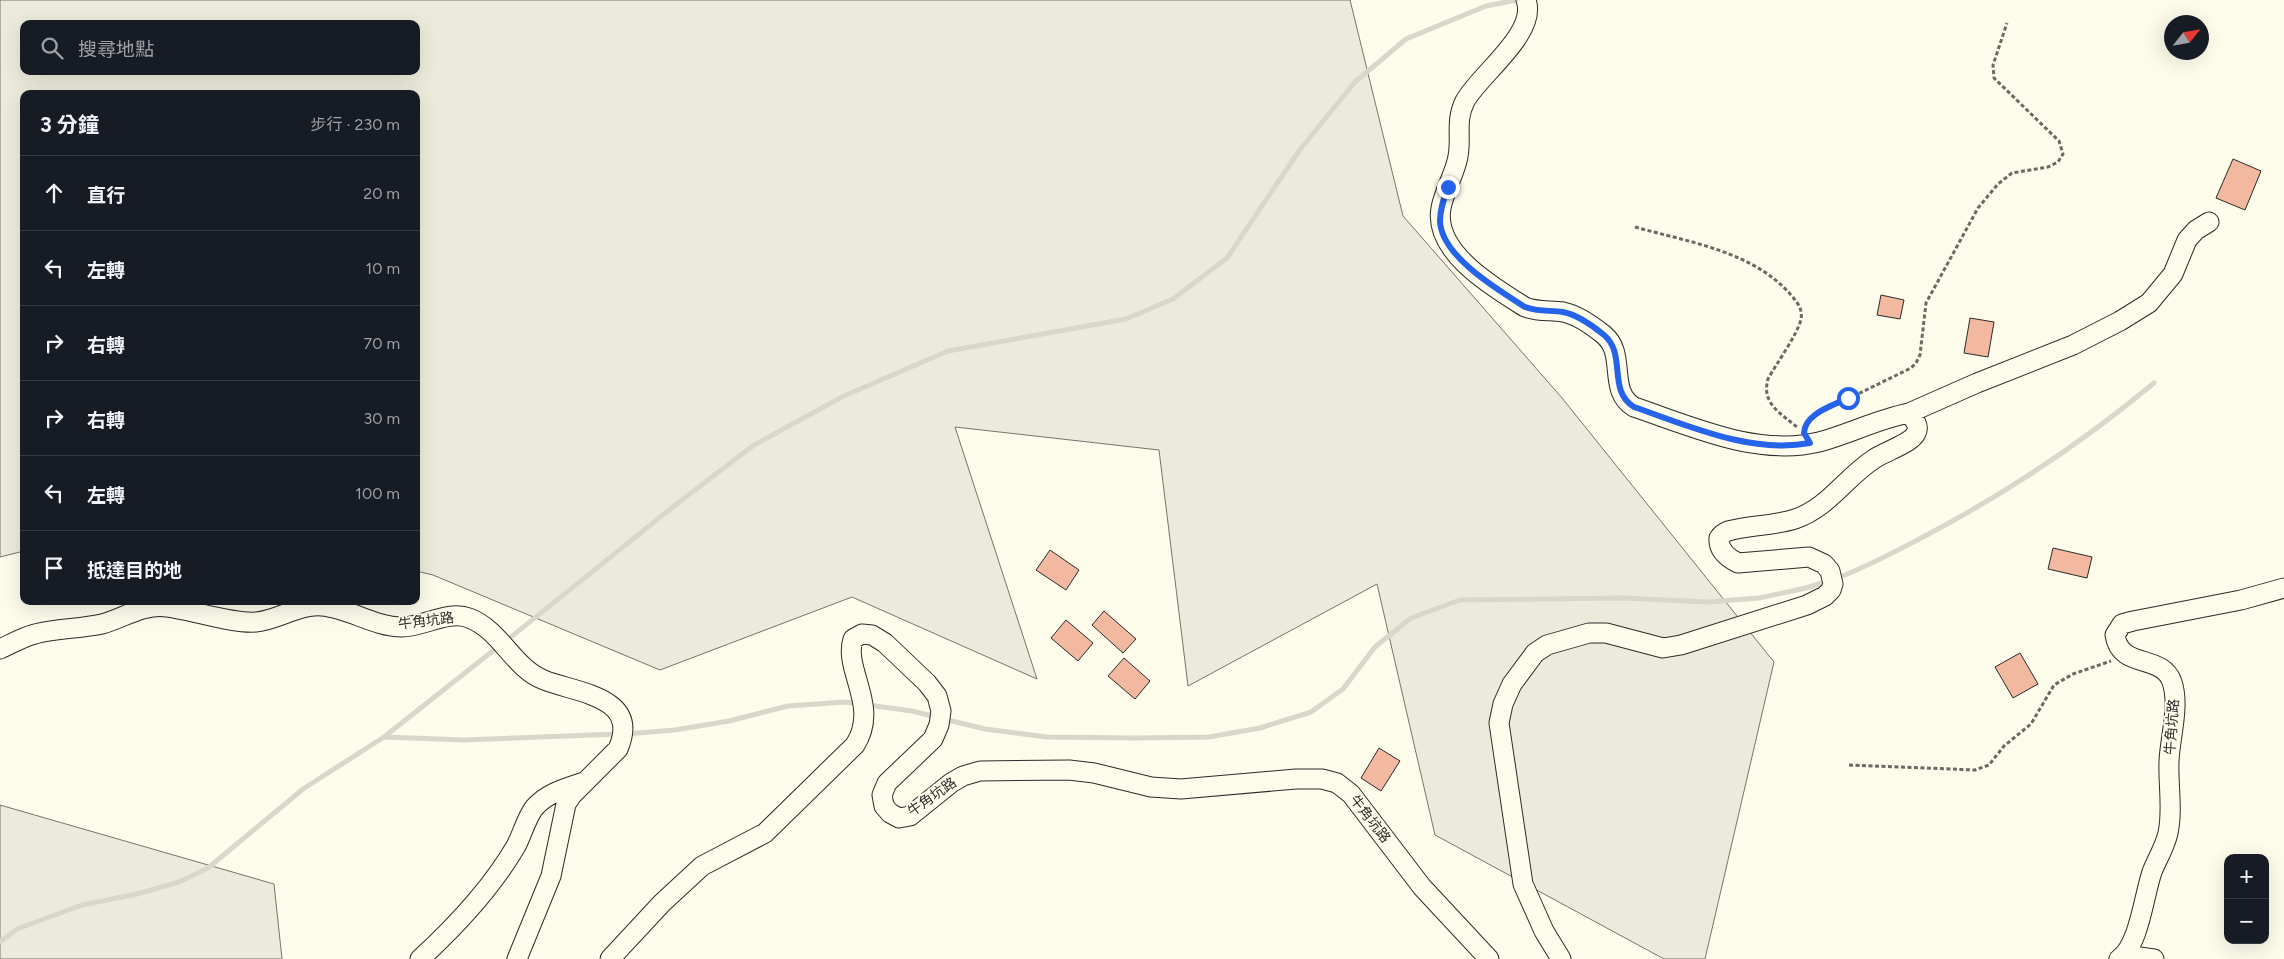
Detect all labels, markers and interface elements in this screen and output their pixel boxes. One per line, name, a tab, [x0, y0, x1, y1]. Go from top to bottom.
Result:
north arrow	[2164, 15, 2209, 60]
search box	[20, 20, 420, 75]
icon: search	[38, 34, 66, 62]
text: 搜尋地點	[78, 38, 154, 61]
text: 3 分鐘	[40, 112, 99, 137]
text: 步行 · 230 m	[311, 115, 400, 134]
route end	[1437, 176, 1460, 199]
icon: ahead	[40, 179, 68, 207]
text: 直行	[87, 184, 125, 207]
text: 20 m	[363, 184, 400, 203]
icon: left	[40, 254, 68, 282]
text: 左轉	[87, 259, 125, 282]
text: 10 m	[366, 259, 400, 278]
icon: right	[40, 329, 68, 357]
text: 右轉	[87, 334, 125, 357]
text: 70 m	[364, 334, 400, 353]
route start	[1837, 387, 1860, 410]
icon: right	[40, 404, 68, 432]
text: 右轉	[87, 409, 125, 432]
text: 30 m	[363, 409, 400, 428]
icon: left	[40, 479, 68, 507]
text: 左轉	[87, 484, 125, 507]
text: 100 m	[355, 484, 400, 503]
icon: arrive	[40, 554, 68, 582]
text: 抵達目的地	[87, 559, 182, 582]
street label: 牛角坑路	[397, 609, 455, 633]
street label: 牛角坑路	[2162, 698, 2182, 756]
street label: 牛角坑路	[904, 774, 960, 820]
street label: 牛角坑路	[1346, 792, 1394, 846]
map controls	[2224, 854, 2269, 944]
button: +	[2224, 854, 2269, 899]
button: −	[2224, 899, 2269, 944]

